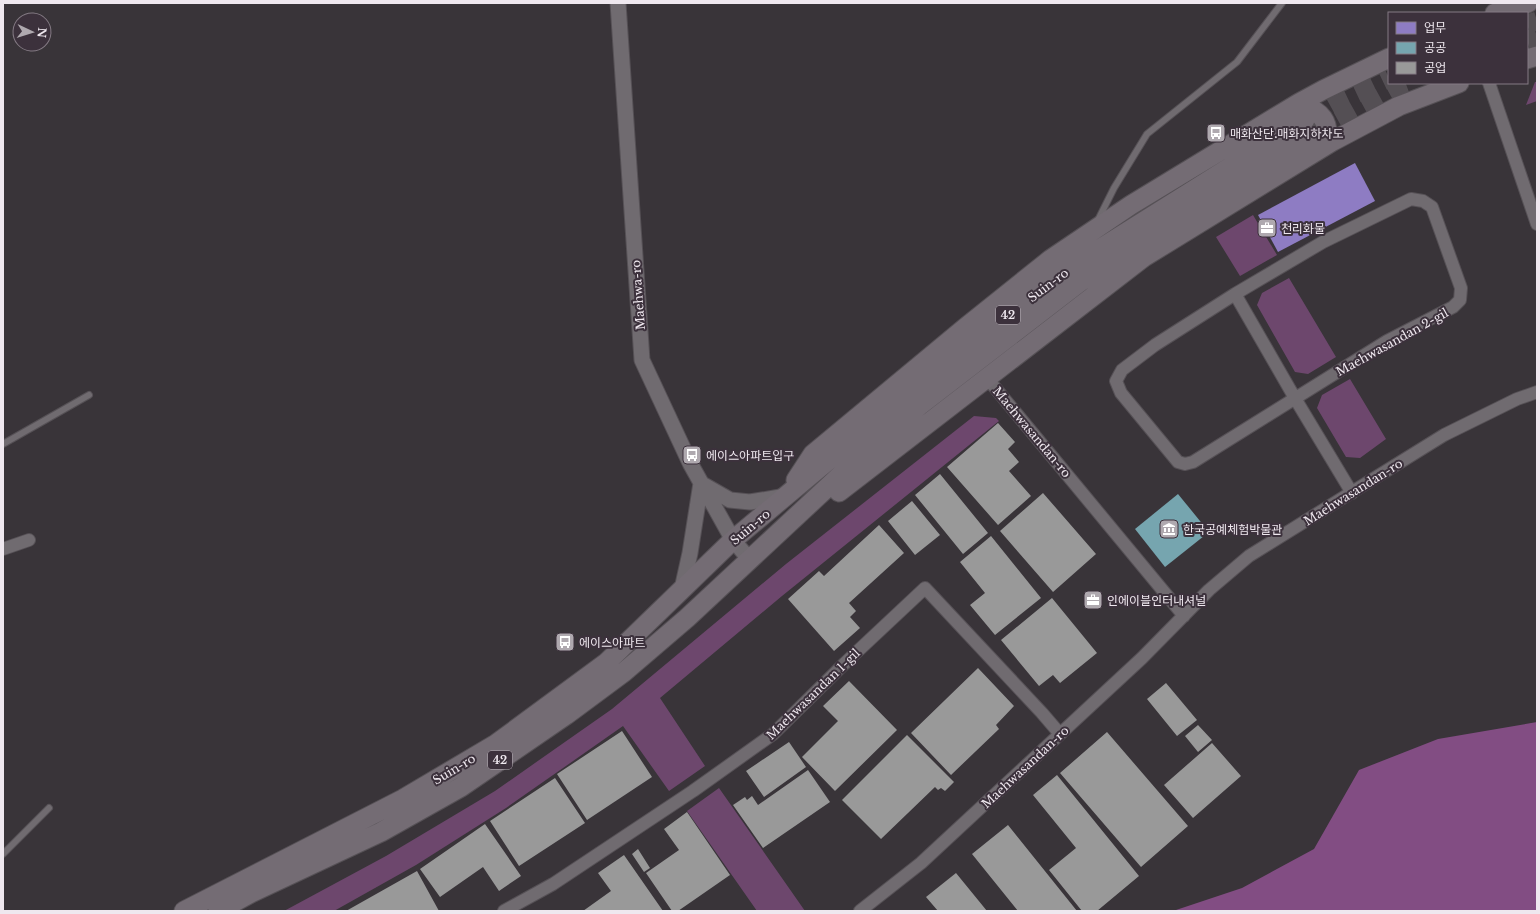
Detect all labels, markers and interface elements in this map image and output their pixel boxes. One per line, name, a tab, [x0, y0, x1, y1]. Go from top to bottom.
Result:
north arrow	[12, 12, 52, 52]
legend	[1388, 12, 1528, 84]
text: 업무	[1424, 20, 1446, 35]
text: N	[35, 27, 49, 39]
text: 공공	[1424, 40, 1446, 55]
text: 공업	[1424, 60, 1446, 75]
bus stop icon: 매화산단.매화지하차도	[1205, 122, 1227, 144]
place label: 매화산단.매화지하차도	[1230, 126, 1344, 141]
office icon: 천리화물	[1256, 217, 1278, 239]
place label: 천리화물	[1281, 221, 1325, 236]
street label: Maehwa-ro	[628, 259, 648, 331]
street label: Suin-ro	[1025, 265, 1071, 305]
street label: Maehwasandan 2-gil	[1333, 305, 1451, 379]
road number: 42	[996, 306, 1020, 324]
street label: Maehwasandan-ro	[990, 384, 1074, 481]
bus stop icon: 에이스아파트입구	[681, 444, 703, 466]
place label: 에이스아파트입구	[706, 448, 794, 463]
street label: Maehwasandan-ro	[1301, 455, 1405, 528]
street label: Suin-ro	[727, 506, 773, 548]
museum icon: 한국공예체험박물관	[1158, 518, 1180, 540]
place label: 한국공예체험박물관	[1183, 522, 1282, 537]
office icon: 인에이블인터내셔널	[1082, 589, 1104, 611]
place label: 인에이블인터내셔널	[1107, 593, 1206, 608]
bus stop icon: 에이스아파트	[554, 631, 576, 653]
place label: 에이스아파트	[579, 635, 645, 650]
street label: Maehwasandan 1-gil	[763, 645, 863, 743]
street label: Maehwasandan-ro	[978, 723, 1072, 811]
street label: Suin-ro	[430, 750, 478, 788]
road number: 42	[488, 751, 512, 769]

